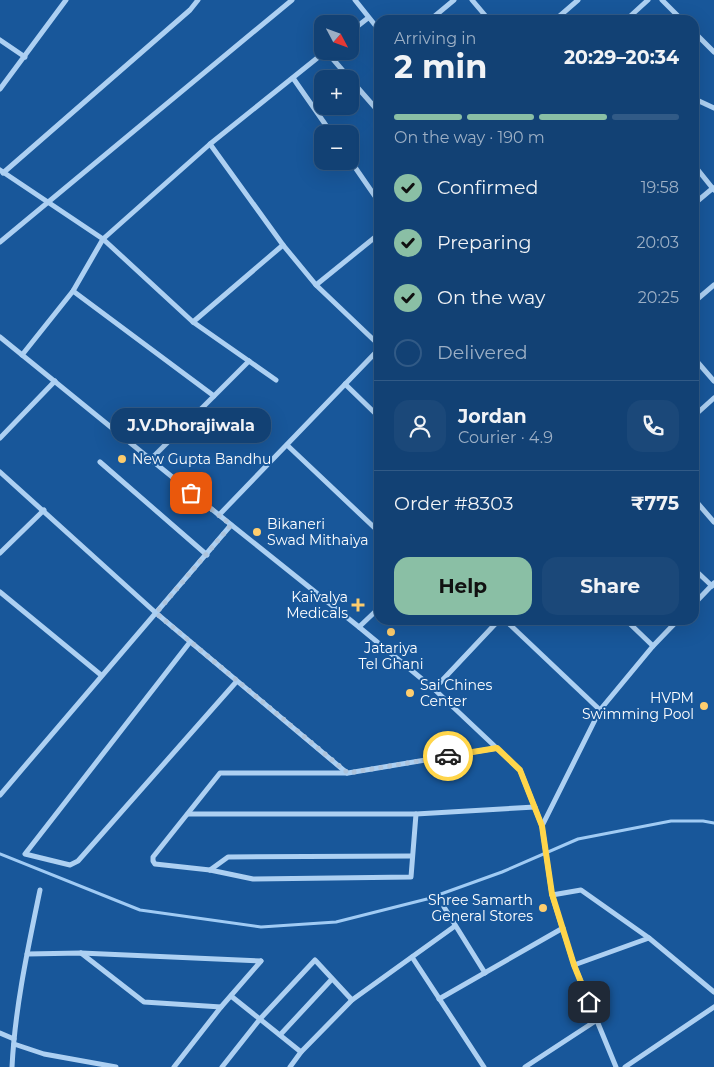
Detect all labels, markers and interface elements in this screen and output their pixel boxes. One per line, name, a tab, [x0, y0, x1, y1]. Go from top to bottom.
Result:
north arrow	[314, 15, 359, 60]
map controls	[314, 15, 359, 170]
text: Arriving in	[394, 29, 476, 48]
text: 20:29–20:34	[564, 46, 679, 69]
text: 2 min	[394, 47, 487, 86]
button: +	[314, 70, 359, 115]
button: −	[314, 125, 359, 170]
text: On the way · 190 m	[394, 128, 545, 147]
icon: check	[394, 174, 422, 202]
text: Confirmed	[437, 176, 538, 199]
text: 19:58	[641, 178, 679, 197]
icon: check	[394, 229, 422, 257]
text: Preparing	[437, 231, 532, 254]
text: 20:03	[637, 233, 679, 252]
icon: check	[394, 284, 422, 312]
text: On the way	[437, 286, 545, 309]
text: 20:25	[638, 288, 679, 307]
text: Delivered	[437, 341, 528, 364]
button: person	[394, 400, 446, 452]
button: phone	[627, 400, 679, 452]
text: Jordan	[458, 405, 527, 428]
callout: J.V.Dhorajiwala	[111, 408, 271, 443]
text: J.V.Dhorajiwala	[127, 416, 255, 435]
text: Courier · 4.9	[458, 428, 553, 447]
place label: New Gupta Bandhu	[132, 450, 271, 468]
marker: New Gupta Bandhu	[116, 453, 128, 465]
pin	[170, 472, 212, 514]
icon: bag	[177, 479, 205, 507]
text: Order #8303	[394, 492, 513, 515]
text: ₹775	[631, 492, 679, 515]
place label: Bikaneri Swad Mithaiya	[267, 515, 369, 549]
marker: Bikaneri Swad Mithaiya	[251, 526, 263, 538]
button: Help	[394, 557, 532, 615]
button: Share	[542, 557, 679, 615]
place label: Kaivalya Medicals	[286, 588, 348, 622]
marker: Kaivalya Medicals	[352, 599, 364, 611]
marker: Jatariya Tel Ghani	[385, 626, 397, 638]
place label: Jatariya Tel Ghani	[359, 639, 423, 673]
place label: Sai Chines Center	[420, 676, 492, 710]
marker: Sai Chines Center	[404, 687, 416, 699]
place label: HVPM Swimming Pool	[582, 689, 694, 723]
marker: HVPM Swimming Pool	[698, 700, 710, 712]
courier	[423, 731, 473, 781]
icon: car	[434, 742, 462, 770]
place label: Shree Samarth General Stores	[428, 891, 533, 925]
marker: Shree Samarth General Stores	[537, 902, 549, 914]
pin	[568, 981, 610, 1023]
icon: home	[575, 988, 603, 1016]

